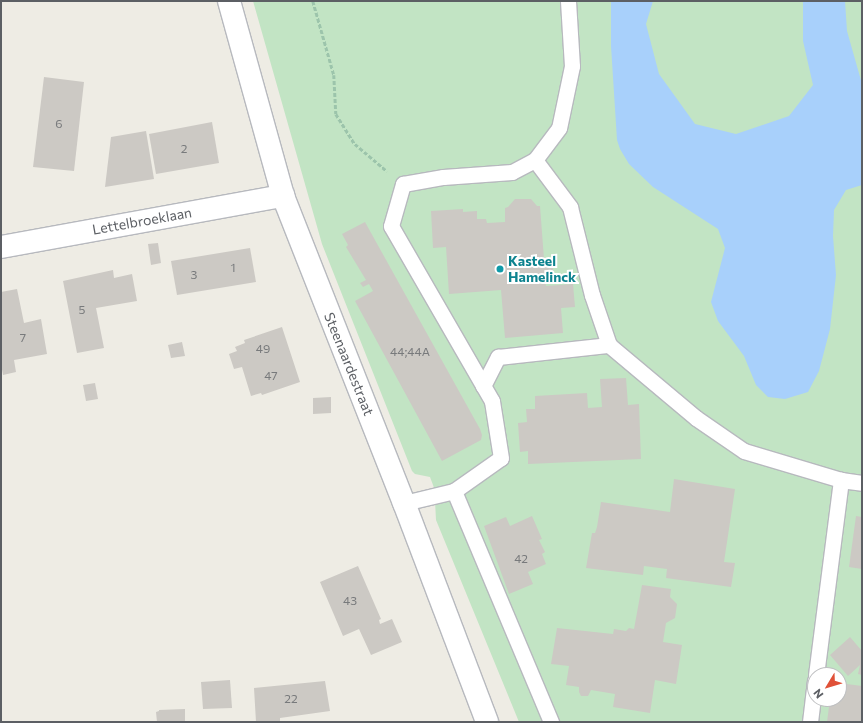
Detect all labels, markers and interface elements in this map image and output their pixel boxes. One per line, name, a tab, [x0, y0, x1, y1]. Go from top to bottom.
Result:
house number: 6	[55, 117, 63, 131]
house number: 2	[181, 142, 187, 156]
street label: Lettelbroeklaan	[91, 204, 193, 238]
place label: Kasteel Hamelinck	[508, 253, 576, 286]
house number: 1	[230, 261, 236, 275]
marker: Kasteel Hamelinck	[495, 264, 505, 274]
house number: 3	[191, 268, 197, 282]
house number: 5	[79, 303, 85, 317]
street label: Steenaardestraat	[321, 310, 377, 418]
house number: 7	[20, 331, 26, 345]
house number: 49	[256, 342, 270, 356]
house number: 44;44A	[390, 345, 430, 359]
house number: 47	[264, 369, 278, 383]
house number: 42	[514, 552, 528, 566]
house number: 43	[343, 594, 357, 608]
north arrow	[807, 667, 847, 707]
text: N	[810, 687, 826, 701]
house number: 22	[284, 692, 298, 706]

